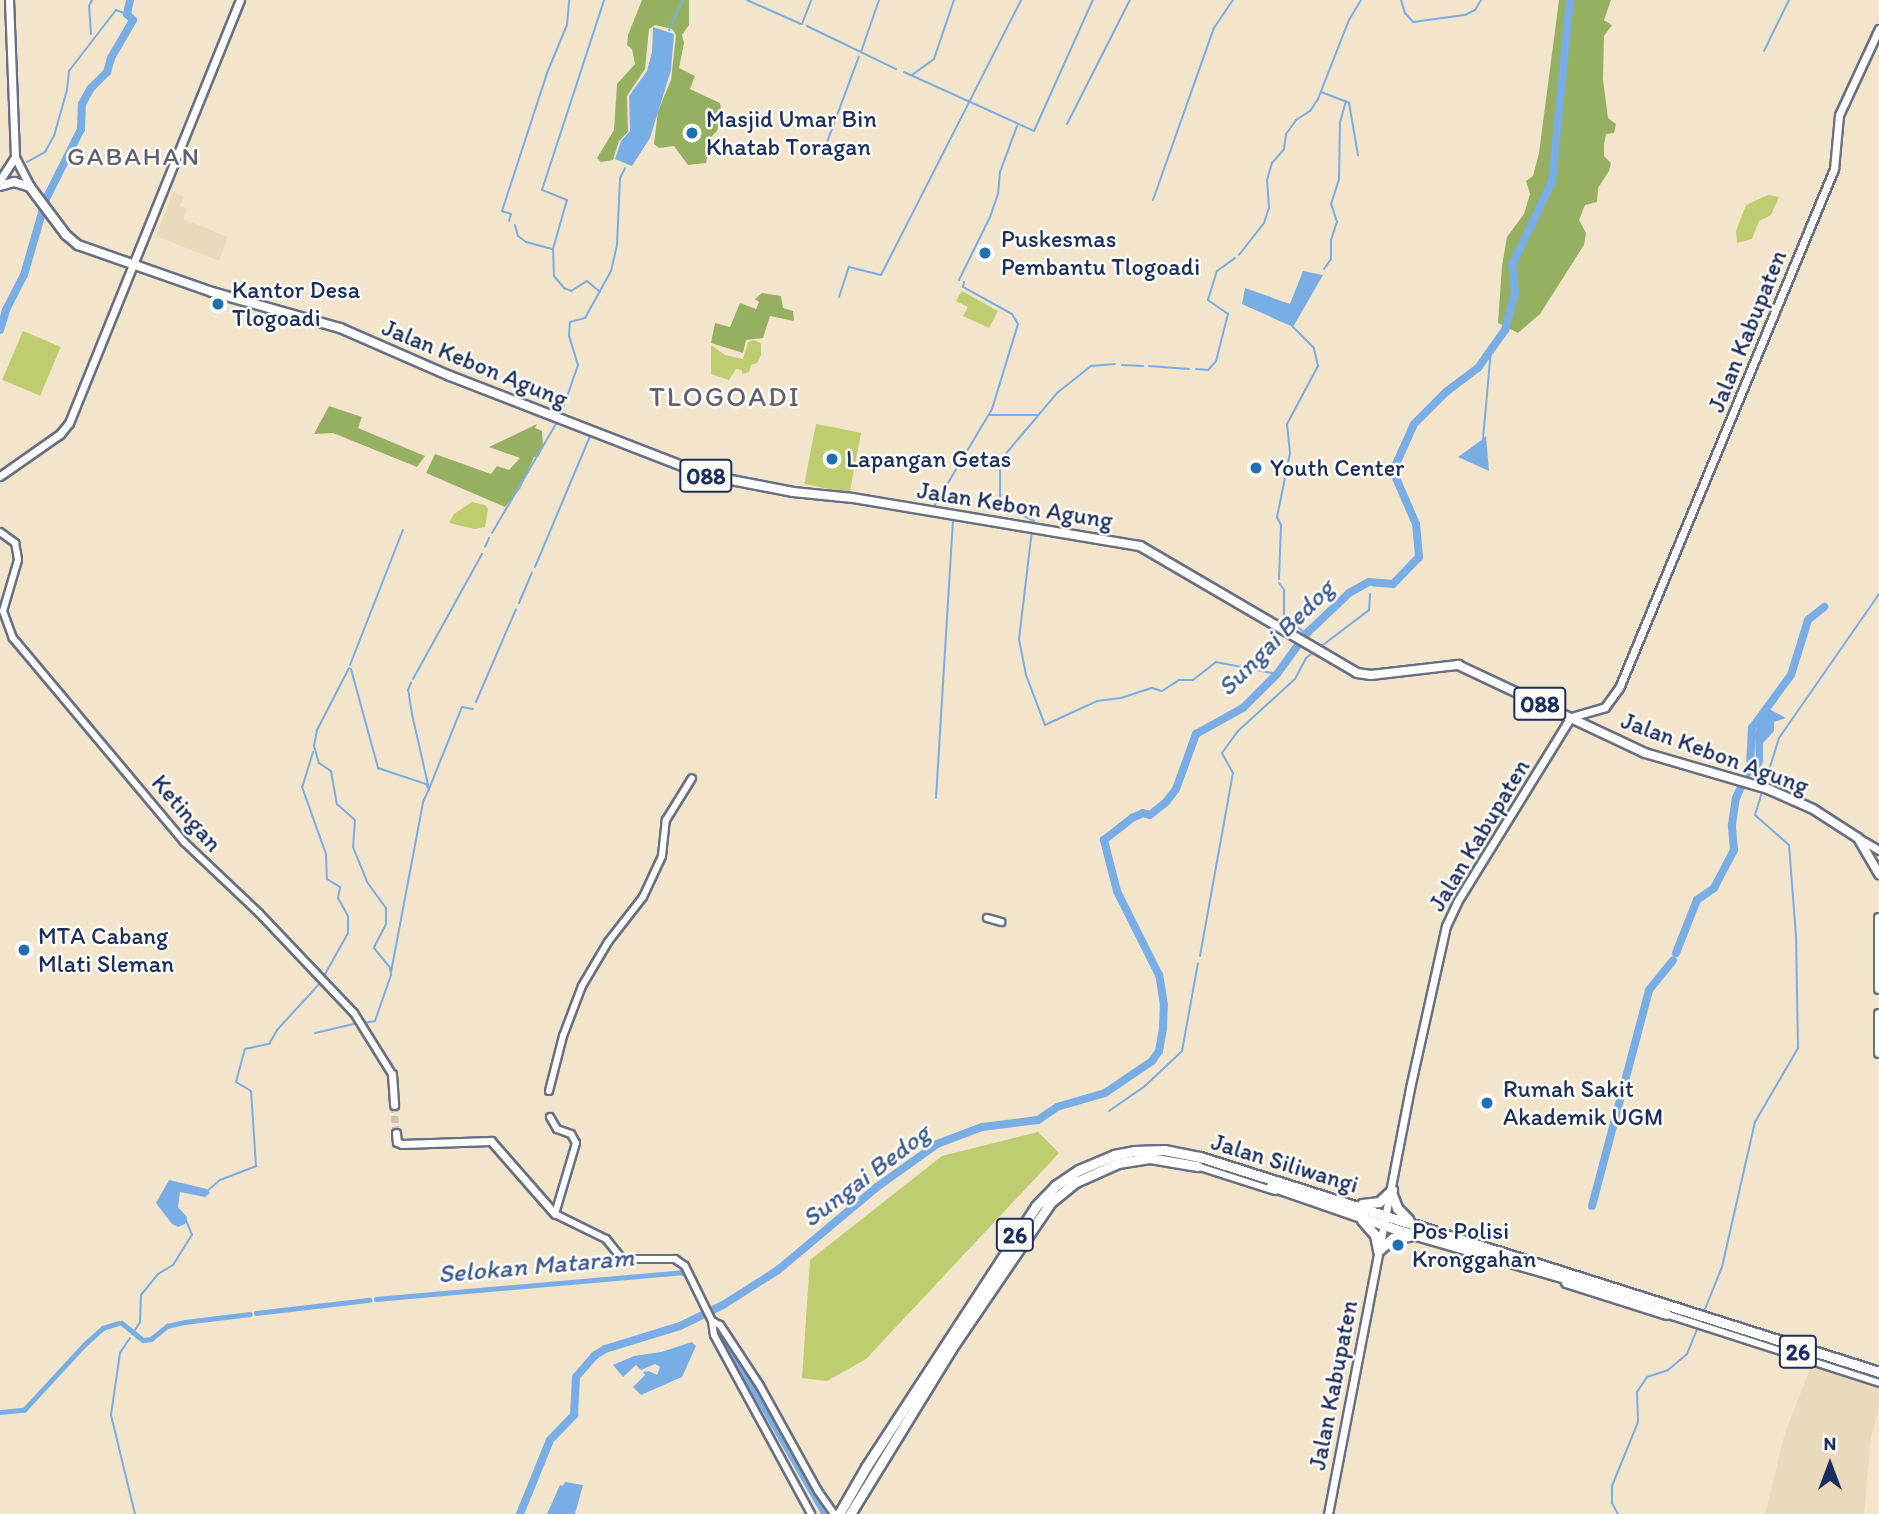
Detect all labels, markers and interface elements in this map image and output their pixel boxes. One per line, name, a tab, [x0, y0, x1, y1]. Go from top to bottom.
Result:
place label: Masjid Umar Bin Khatab Toragan	[706, 105, 877, 161]
marker: Masjid Umar Bin Khatab Toragan	[684, 125, 700, 141]
district label: GABAHAN	[68, 141, 200, 173]
place label: Puskesmas Pembantu Tlogoadi	[1001, 225, 1200, 281]
marker: Puskesmas Pembantu Tlogoadi	[975, 243, 995, 263]
street label: Jalan Kabupaten	[1701, 246, 1793, 416]
place label: Kantor Desa Tlogoadi	[232, 276, 359, 332]
marker: Kantor Desa Tlogoadi	[210, 296, 226, 312]
street label: Jalan Kebon Agung	[379, 313, 571, 413]
district label: TLOGOADI	[650, 379, 800, 413]
place label: Lapangan Getas	[846, 445, 1011, 473]
marker: Lapangan Getas	[824, 451, 840, 467]
place label: Youth Center	[1270, 454, 1404, 482]
road number: 088	[678, 456, 734, 496]
marker: Youth Center	[1248, 460, 1264, 476]
street label: Jalan Kebon Agung	[916, 475, 1114, 535]
water label: Sungai Bedog	[1211, 573, 1341, 703]
road number: 088	[1512, 684, 1568, 724]
street label: Jalan Kebon Agung	[1618, 706, 1812, 800]
street label: Jalan Kabupaten	[1422, 754, 1536, 916]
street label: Ketingan	[146, 768, 228, 858]
place label: MTA Cabang Mlati Sleman	[38, 922, 173, 978]
marker: MTA Cabang Mlati Sleman	[16, 942, 32, 958]
place label: Rumah Sakit Akademik UGM	[1503, 1075, 1663, 1131]
marker: Rumah Sakit Akademik UGM	[1477, 1093, 1497, 1113]
water label: Sungai Bedog	[796, 1118, 936, 1234]
street label: Jalan Siliwangi	[1207, 1127, 1363, 1199]
road number: 26	[996, 1216, 1034, 1254]
place label: Pos Polisi Kronggahan	[1412, 1217, 1536, 1273]
marker: Pos Polisi Kronggahan	[1390, 1237, 1406, 1253]
water label: Selokan Mataram	[437, 1242, 635, 1290]
street label: Jalan Kabupaten	[1302, 1298, 1364, 1472]
road number: 26	[1779, 1332, 1817, 1372]
north arrow	[1795, 1430, 1865, 1500]
text: N	[1824, 1432, 1836, 1455]

